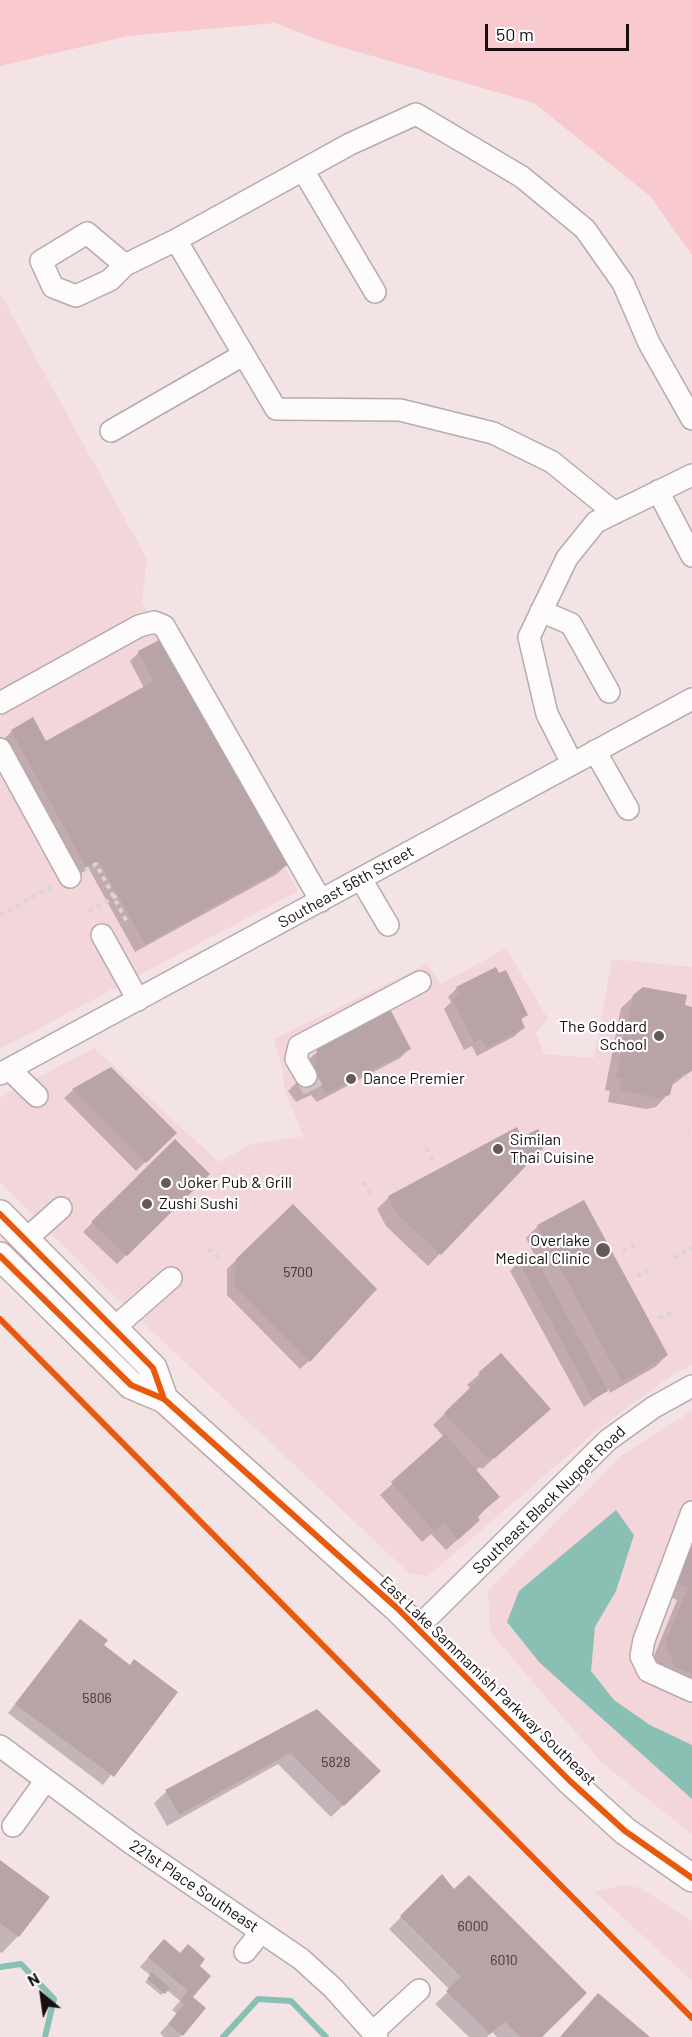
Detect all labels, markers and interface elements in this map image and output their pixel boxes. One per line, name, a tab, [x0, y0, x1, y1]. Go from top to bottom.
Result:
scale bar	[488, 12, 632, 50]
text: 50 m	[496, 23, 534, 45]
street label: Southeast 56th Street	[275, 842, 417, 932]
place label: The Goddard School	[559, 1017, 647, 1055]
marker: The Goddard School	[652, 1029, 666, 1043]
place label: Dance Premier	[363, 1069, 465, 1089]
marker: Dance Premier	[344, 1072, 358, 1086]
place label: Similan Thai Cuisine	[510, 1130, 594, 1168]
marker: Similan Thai Cuisine	[491, 1142, 505, 1156]
place label: Joker Pub & Grill	[178, 1173, 292, 1193]
marker: Joker Pub & Grill	[159, 1176, 173, 1190]
place label: Zushi Sushi	[159, 1194, 238, 1214]
marker: Zushi Sushi	[140, 1197, 154, 1211]
place label: Overlake Medical Clinic	[495, 1231, 590, 1269]
marker: Overlake Medical Clinic	[594, 1241, 612, 1259]
house number: 5700	[283, 1264, 313, 1280]
street label: Southeast Black Nugget Road	[469, 1422, 629, 1578]
street label: East Lake Sammamish Parkway Southeast	[376, 1572, 600, 1790]
house number: 5806	[82, 1690, 112, 1706]
house number: 5828	[321, 1754, 351, 1770]
street label: 221st Place Southeast	[126, 1836, 262, 1936]
house number: 6000	[458, 1918, 488, 1934]
house number: 6010	[490, 1952, 518, 1968]
north arrow	[12, 1965, 72, 2025]
text: N	[24, 1968, 42, 1990]

